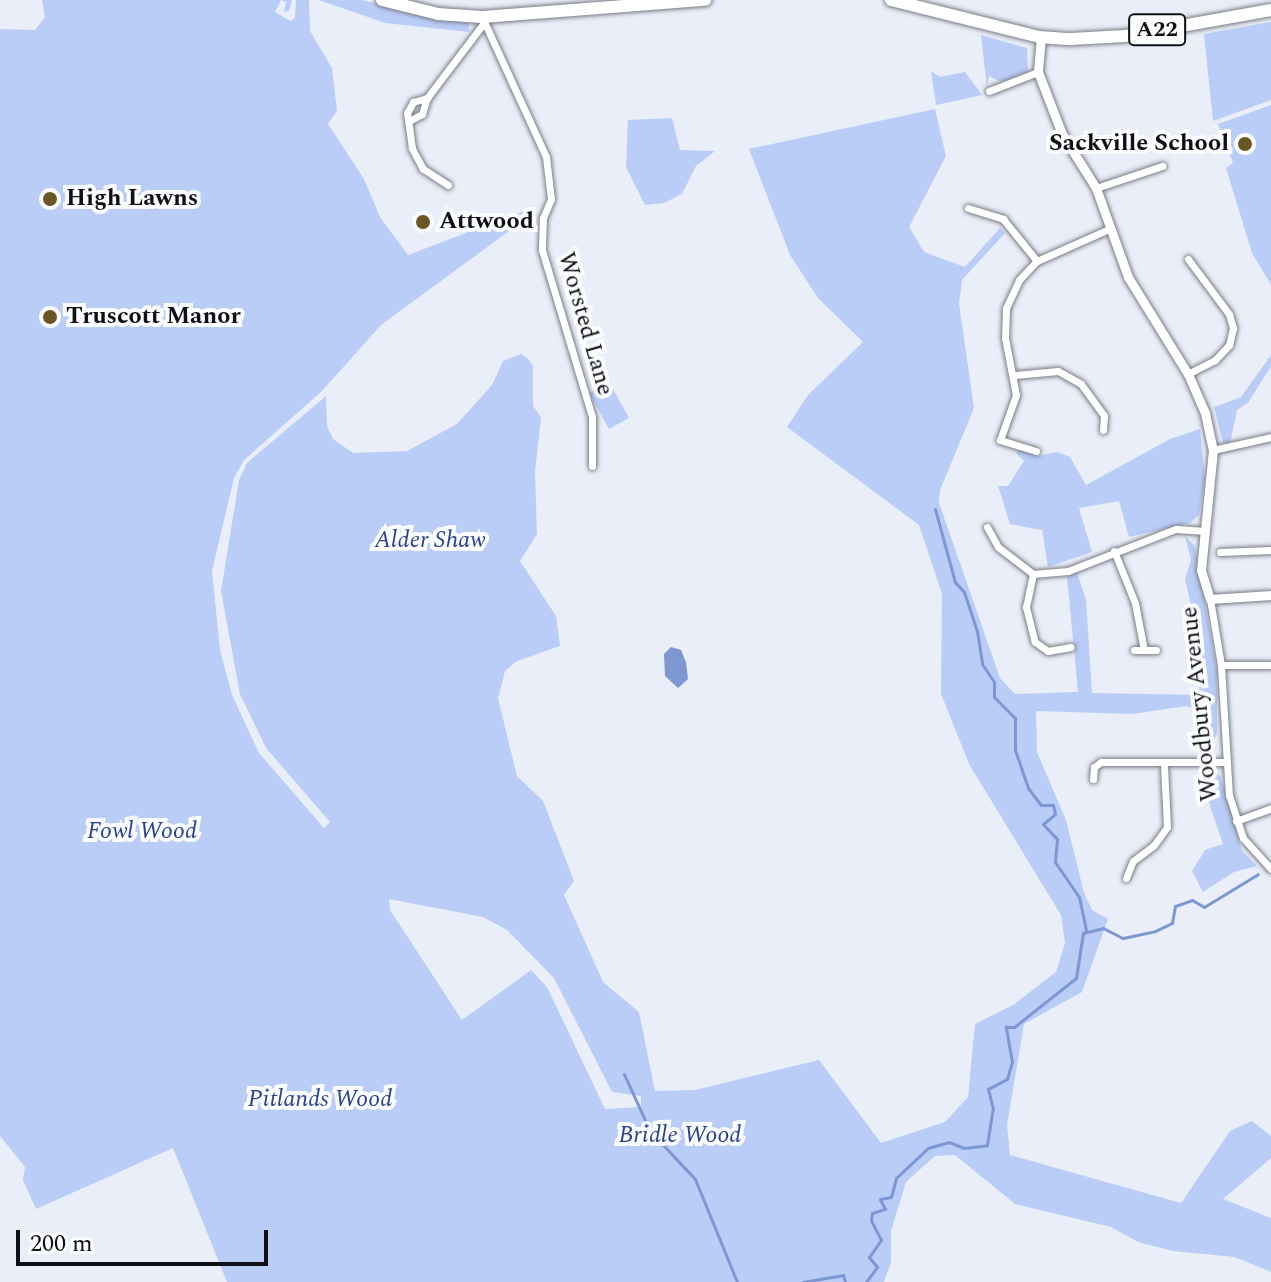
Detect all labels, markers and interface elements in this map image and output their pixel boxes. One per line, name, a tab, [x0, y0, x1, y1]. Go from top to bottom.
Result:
road number: A22	[1127, 12, 1187, 48]
place label: Sackville School	[1049, 130, 1229, 158]
marker: Sackville School	[1236, 135, 1254, 153]
place label: High Lawns	[66, 185, 198, 213]
marker: High Lawns	[41, 190, 59, 208]
place label: Attwood	[439, 208, 534, 236]
marker: Attwood	[414, 213, 432, 231]
street label: Worsted Lane	[551, 249, 619, 399]
place label: Truscott Manor	[66, 303, 241, 331]
marker: Truscott Manor	[41, 308, 59, 326]
park label: Alder Shaw	[375, 527, 485, 555]
street label: Woodbury Avenue	[1175, 605, 1225, 803]
park label: Fowl Wood	[87, 818, 197, 846]
park label: Pitlands Wood	[248, 1086, 392, 1114]
park label: Bridle Wood	[619, 1122, 741, 1150]
scale bar	[20, 1214, 272, 1264]
text: 200 m	[30, 1226, 93, 1262]

